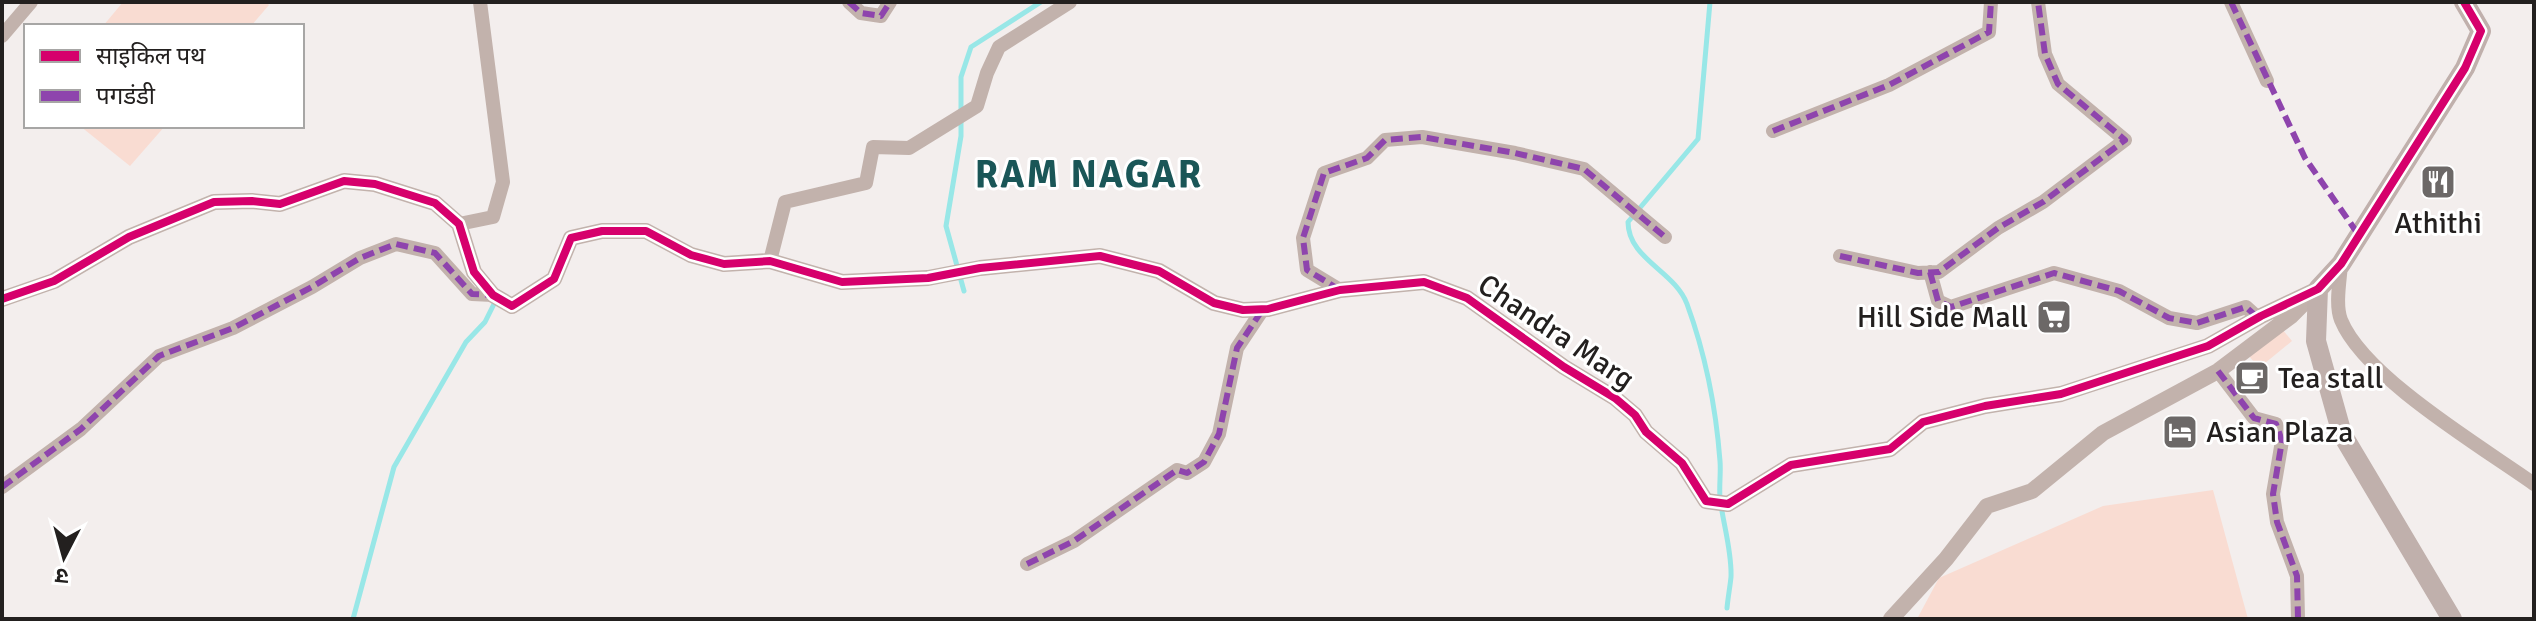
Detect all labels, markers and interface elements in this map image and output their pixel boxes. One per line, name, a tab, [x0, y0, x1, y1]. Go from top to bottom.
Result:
legend	[24, 24, 304, 128]
text: साइकिल पथ	[96, 41, 206, 71]
text: पगडंडी	[96, 81, 156, 111]
district label: RAM NAGAR	[975, 151, 1203, 198]
restaurant icon: Athithi	[2419, 163, 2457, 201]
place label: Athithi	[2394, 205, 2482, 242]
street label: Chandra Marg	[1471, 266, 1641, 398]
supermarket icon: Hill Side Mall	[2035, 298, 2073, 336]
place label: Hill Side Mall	[1857, 299, 2028, 336]
cafe icon: Tea stall	[2233, 359, 2271, 397]
place label: Tea stall	[2278, 360, 2383, 397]
hotel icon: Asian Plaza	[2161, 413, 2199, 451]
place label: Asian Plaza	[2206, 414, 2354, 451]
north arrow	[24, 517, 104, 597]
text: उ	[53, 562, 70, 590]

